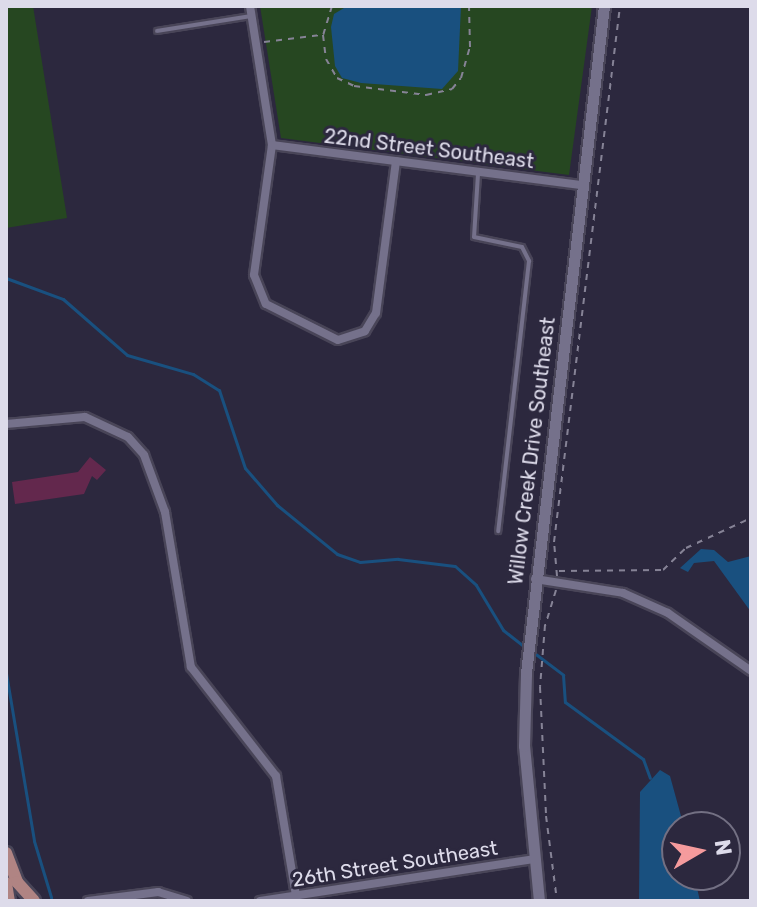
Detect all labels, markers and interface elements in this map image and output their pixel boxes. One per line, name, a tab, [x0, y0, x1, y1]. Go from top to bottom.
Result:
street label: 22nd Street Southeast	[323, 124, 535, 174]
street label: Willow Creek Drive Southeast	[504, 315, 560, 587]
north arrow	[661, 811, 741, 891]
street label: 26th Street Southeast	[291, 836, 499, 892]
text: N	[709, 838, 738, 857]

